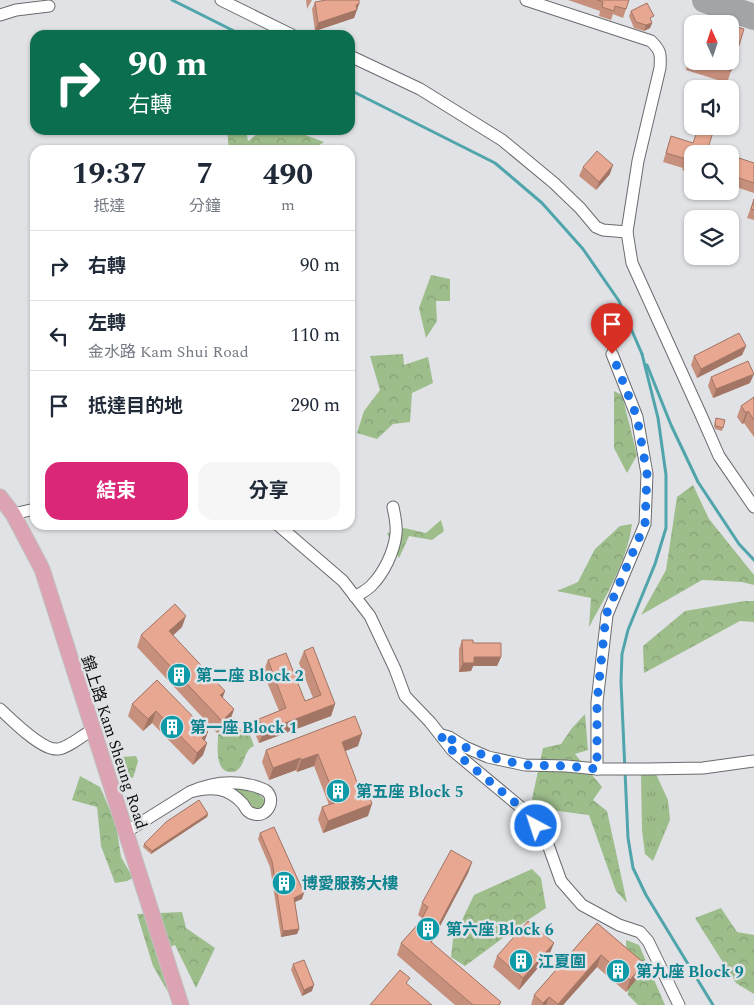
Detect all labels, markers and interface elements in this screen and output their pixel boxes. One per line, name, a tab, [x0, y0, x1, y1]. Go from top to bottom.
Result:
north arrow	[684, 15, 739, 70]
map controls	[684, 15, 739, 265]
text: 90 m	[128, 38, 208, 91]
icon: right	[45, 50, 110, 115]
button: sound	[684, 80, 739, 135]
text: 右轉	[128, 89, 172, 122]
button: search	[684, 145, 739, 200]
text: 19:37	[72, 151, 147, 197]
text: 7	[196, 151, 213, 197]
text: 490	[263, 152, 313, 198]
text: m	[281, 193, 295, 217]
text: 抵達	[93, 194, 125, 218]
text: 分鐘	[189, 194, 221, 218]
button: layers	[684, 210, 739, 265]
text: 90 m	[300, 251, 340, 280]
icon: right	[45, 252, 73, 280]
text: 右轉	[88, 252, 126, 281]
pin	[591, 303, 633, 354]
text: 左轉	[88, 309, 126, 338]
icon: arrive	[598, 310, 626, 338]
text: 110 m	[290, 321, 340, 350]
icon: left	[45, 322, 73, 350]
text: 金水路 Kam Shui Road	[88, 340, 249, 364]
text: 290 m	[290, 391, 340, 420]
icon: arrive	[45, 392, 73, 420]
text: 抵達目的地	[88, 392, 183, 421]
button: 結束	[45, 462, 188, 520]
button: 分享	[198, 462, 340, 520]
street label: 錦上路 Kam Sheung Road	[75, 652, 153, 832]
building icon: 第二座 Block 2	[166, 662, 192, 688]
place label: 第二座 Block 2	[196, 664, 304, 688]
building icon: 第一座 Block 1	[159, 714, 185, 740]
place label: 第一座 Block 1	[190, 716, 298, 740]
building icon: 第五座 Block 5	[325, 778, 351, 804]
place label: 第五座 Block 5	[356, 780, 464, 804]
position arrow	[509, 799, 561, 851]
building icon: 博愛服務大樓	[271, 870, 297, 896]
place label: 博愛服務大樓	[302, 872, 398, 896]
building icon: 第六座 Block 6	[415, 916, 441, 942]
place label: 第六座 Block 6	[446, 918, 554, 942]
building icon: 江夏圍	[508, 948, 534, 974]
place label: 江夏圍	[538, 950, 586, 974]
building icon: 第九座 Block 9	[605, 958, 631, 984]
place label: 第九座 Block 9	[636, 960, 744, 984]

